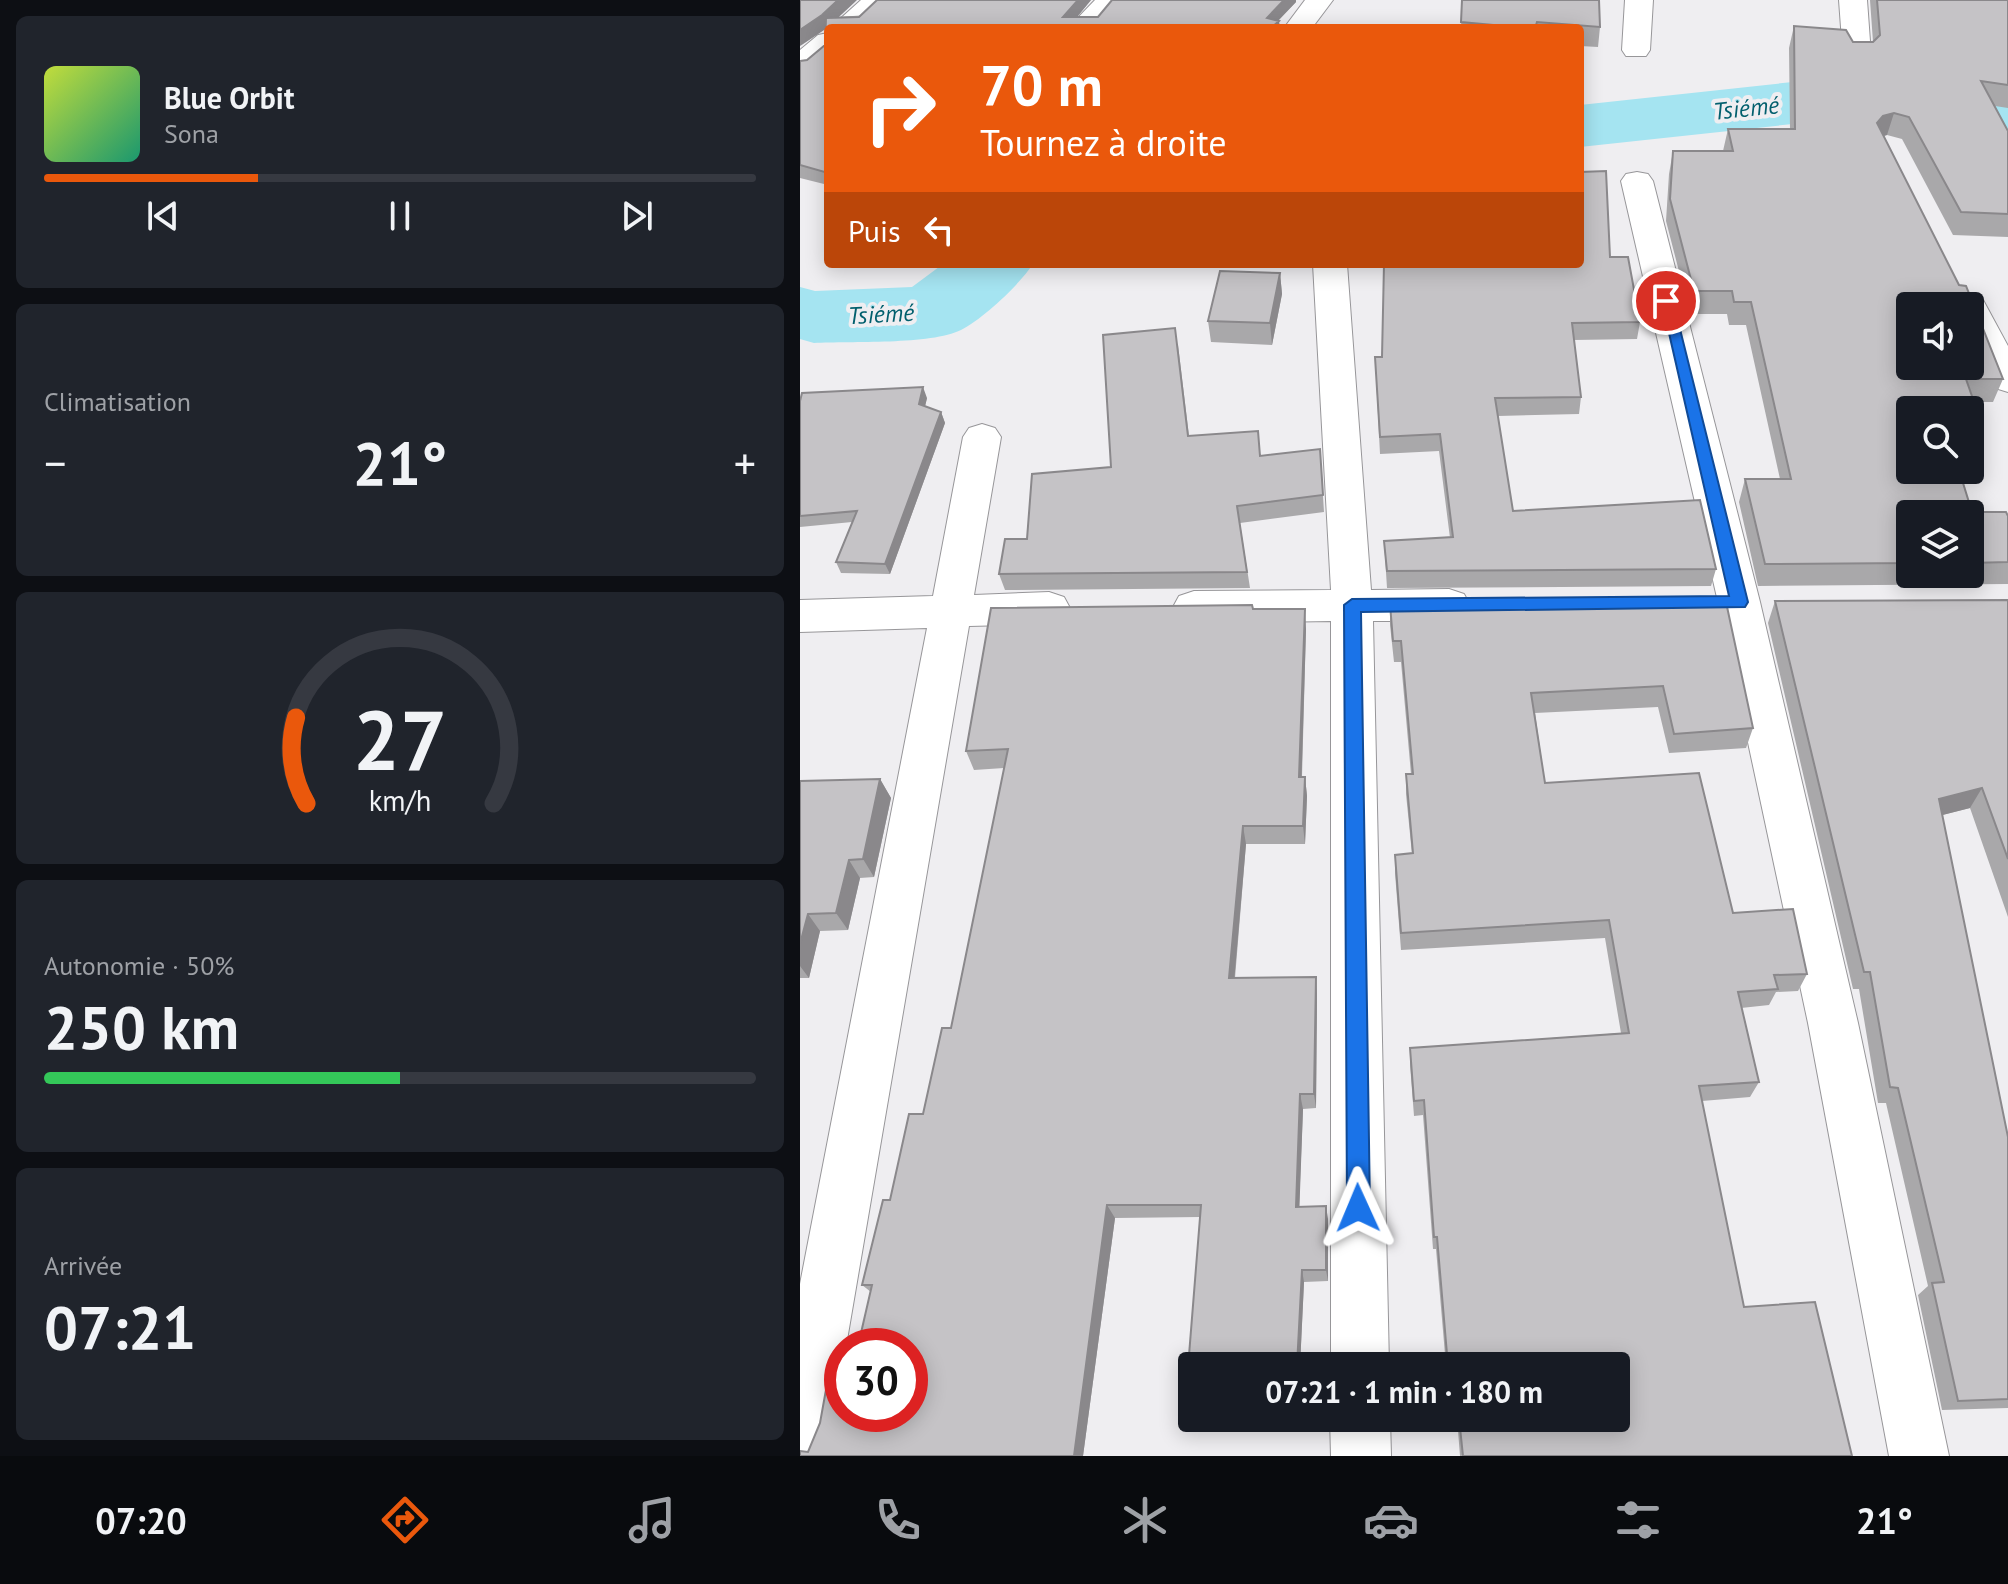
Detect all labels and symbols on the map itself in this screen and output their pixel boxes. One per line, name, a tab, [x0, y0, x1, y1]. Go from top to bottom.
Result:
water label: Tsiémé	[1711, 89, 1781, 127]
pin	[1632, 267, 1700, 335]
water label: Tsiémé	[847, 297, 915, 331]
position arrow	[1316, 1166, 1400, 1250]
speed limit sign: 30	[824, 1328, 928, 1432]

